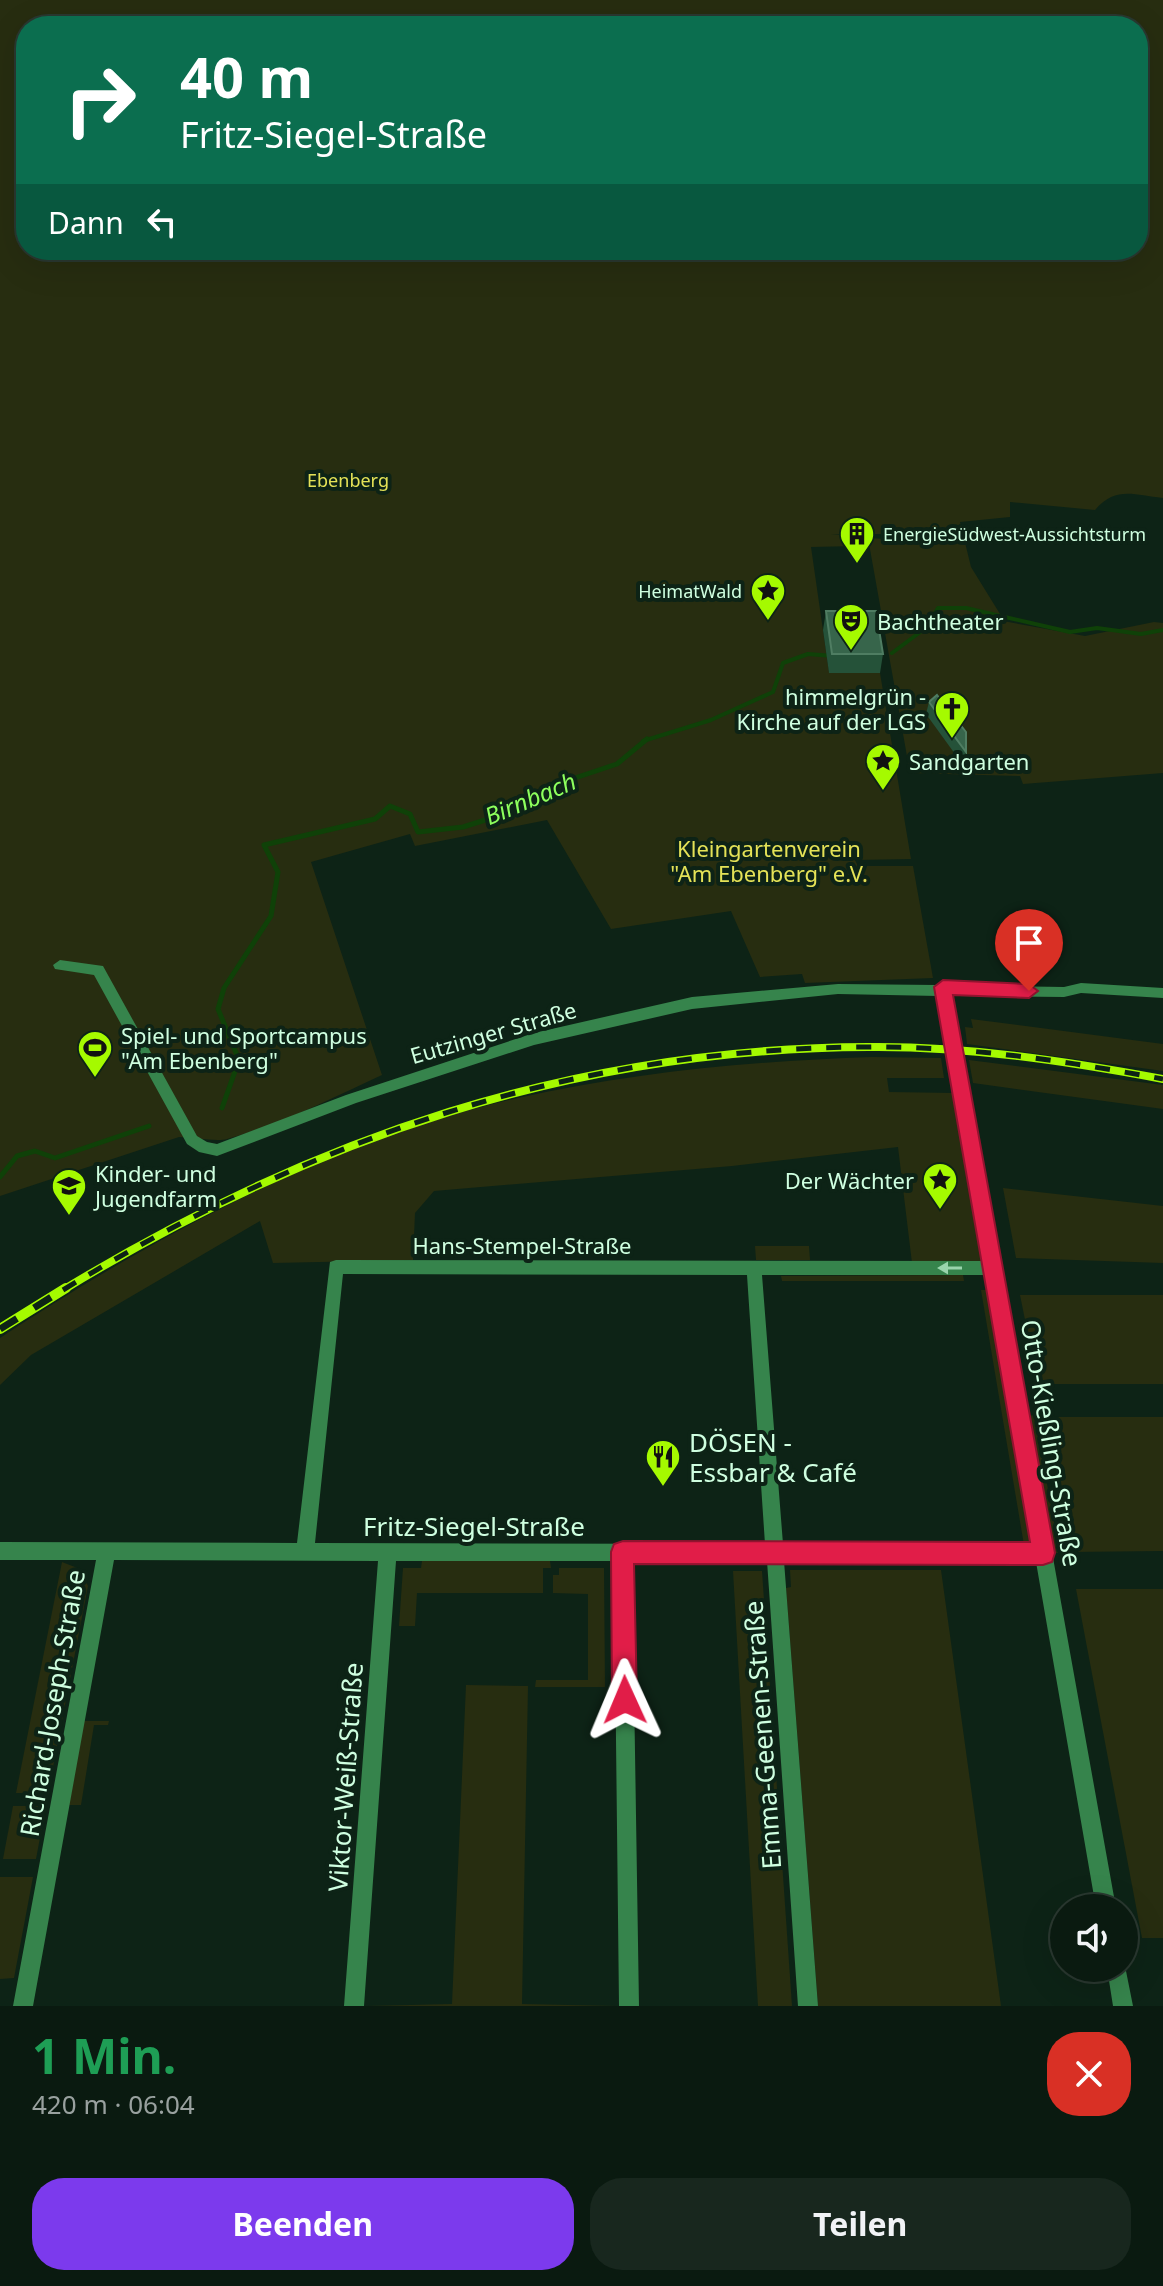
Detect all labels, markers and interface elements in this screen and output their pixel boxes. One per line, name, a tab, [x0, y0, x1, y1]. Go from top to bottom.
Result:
text: 40 m	[180, 38, 313, 114]
icon: right	[48, 48, 152, 152]
text: Fritz-Siegel-Straße	[180, 110, 487, 159]
icon: left	[140, 200, 184, 244]
text: Dann	[48, 202, 124, 243]
park label: Ebenberg	[307, 468, 389, 492]
building icon: EnergieSüdwest-Aussichtsturm	[838, 515, 876, 565]
place label: EnergieSüdwest-Aussichtsturm	[883, 522, 1146, 546]
place icon: HeimatWald	[749, 572, 787, 622]
place label: HeimatWald	[638, 579, 742, 603]
theatre icon: Bachtheater	[832, 602, 870, 652]
place label: Bachtheater	[877, 606, 1004, 636]
place label: himmelgrün - Kirche auf der LGS	[737, 681, 926, 736]
church icon: himmelgrün - Kirche auf der LGS	[933, 690, 971, 740]
place icon: Sandgarten	[864, 742, 902, 792]
place label: Sandgarten	[909, 746, 1029, 776]
water label: Birnbach	[479, 764, 581, 832]
park label: Kleingartenverein "Am Ebenberg" e.V.	[670, 833, 868, 888]
pin	[995, 909, 1063, 991]
icon: arrive	[1007, 921, 1051, 965]
street label: Eutzinger Straße	[406, 994, 580, 1070]
place label: Spiel- und Sportcampus "Am Ebenberg"	[121, 1020, 367, 1075]
sports icon: Spiel- und Sportcampus "Am Ebenberg"	[76, 1029, 114, 1079]
place label: Kinder- und Jugendfarm	[93, 1158, 217, 1213]
place icon: Der Wächter	[921, 1161, 959, 1211]
place label: Der Wächter	[785, 1165, 914, 1195]
school or university icon: Kinder- und Jugendfarm	[50, 1167, 88, 1217]
street label: Hans-Stempel-Straße	[413, 1230, 631, 1260]
one-way arrow	[937, 1262, 962, 1274]
street label: Otto-Kießling-Straße	[1013, 1317, 1091, 1569]
place label: DÖSEN - Essbar & Café	[689, 1424, 857, 1490]
restaurant icon: DÖSEN - Essbar & Café	[644, 1438, 682, 1488]
street label: Fritz-Siegel-Straße	[363, 1508, 585, 1544]
street label: Richard-Joseph-Straße	[11, 1567, 93, 1839]
street label: Emma-Geenen-Straße	[735, 1600, 789, 1870]
position arrow	[583, 1658, 667, 1742]
street label: Viktor-Weiß-Straße	[319, 1661, 371, 1893]
map controls	[1050, 1894, 1138, 1982]
button: sound	[1050, 1894, 1138, 1982]
text: 1 Min.	[32, 2023, 176, 2088]
button: close	[1047, 2032, 1131, 2116]
text: 420 m · 06:04	[32, 2086, 195, 2122]
button: Beenden	[32, 2178, 574, 2270]
button: Teilen	[590, 2178, 1131, 2270]

